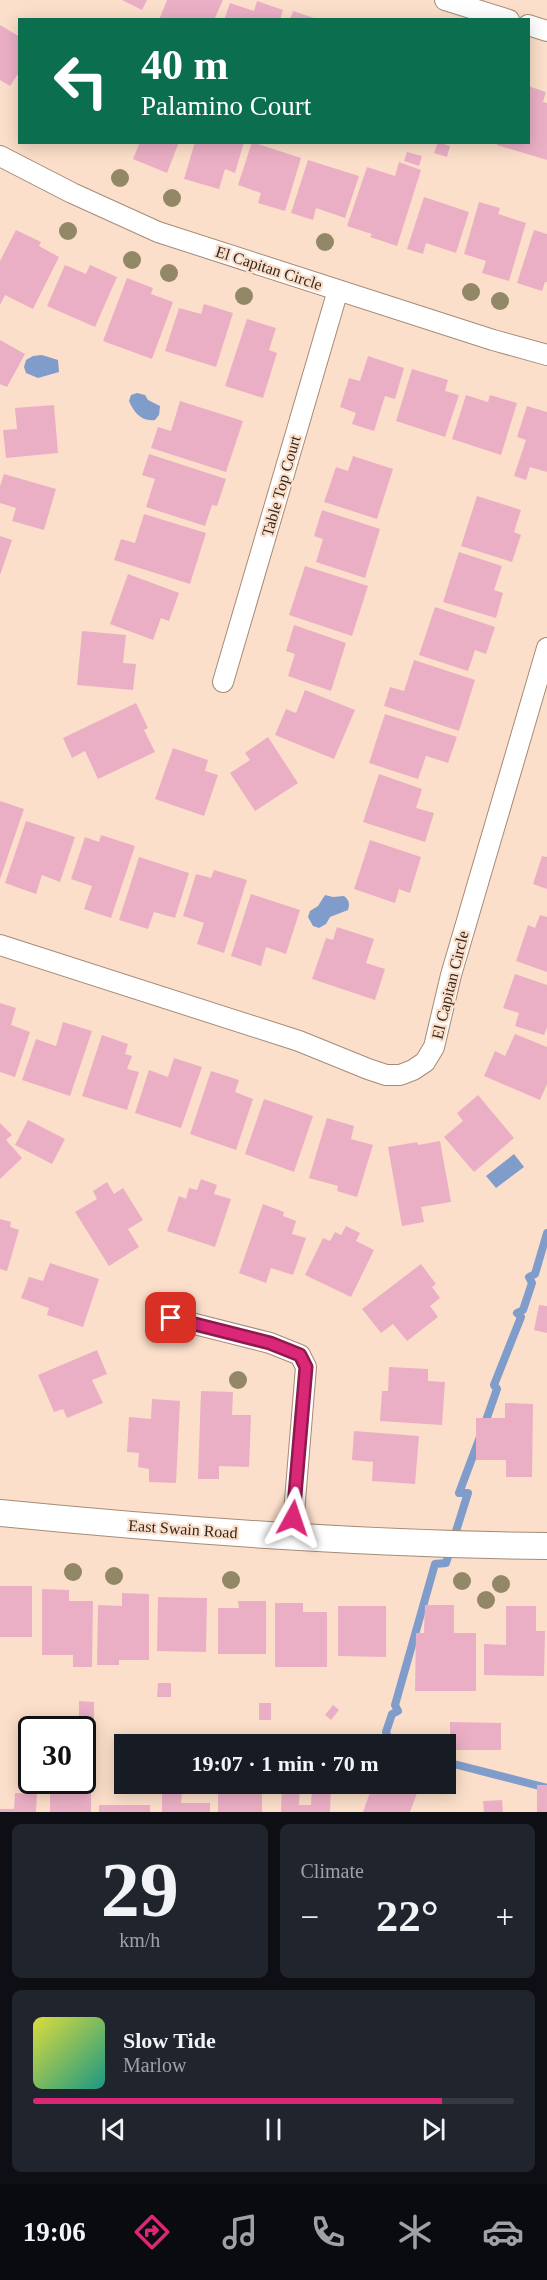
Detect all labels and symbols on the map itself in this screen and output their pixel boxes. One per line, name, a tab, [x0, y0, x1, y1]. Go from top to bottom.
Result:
street label: El Capitan Circle	[213, 243, 324, 294]
street label: Table Top Court	[258, 433, 305, 539]
street label: El Capitan Circle	[428, 929, 473, 1041]
pin	[145, 1292, 196, 1343]
position arrow	[261, 1486, 325, 1550]
street label: East Swain Road	[128, 1517, 238, 1541]
speed limit sign: 30	[18, 1716, 96, 1794]

